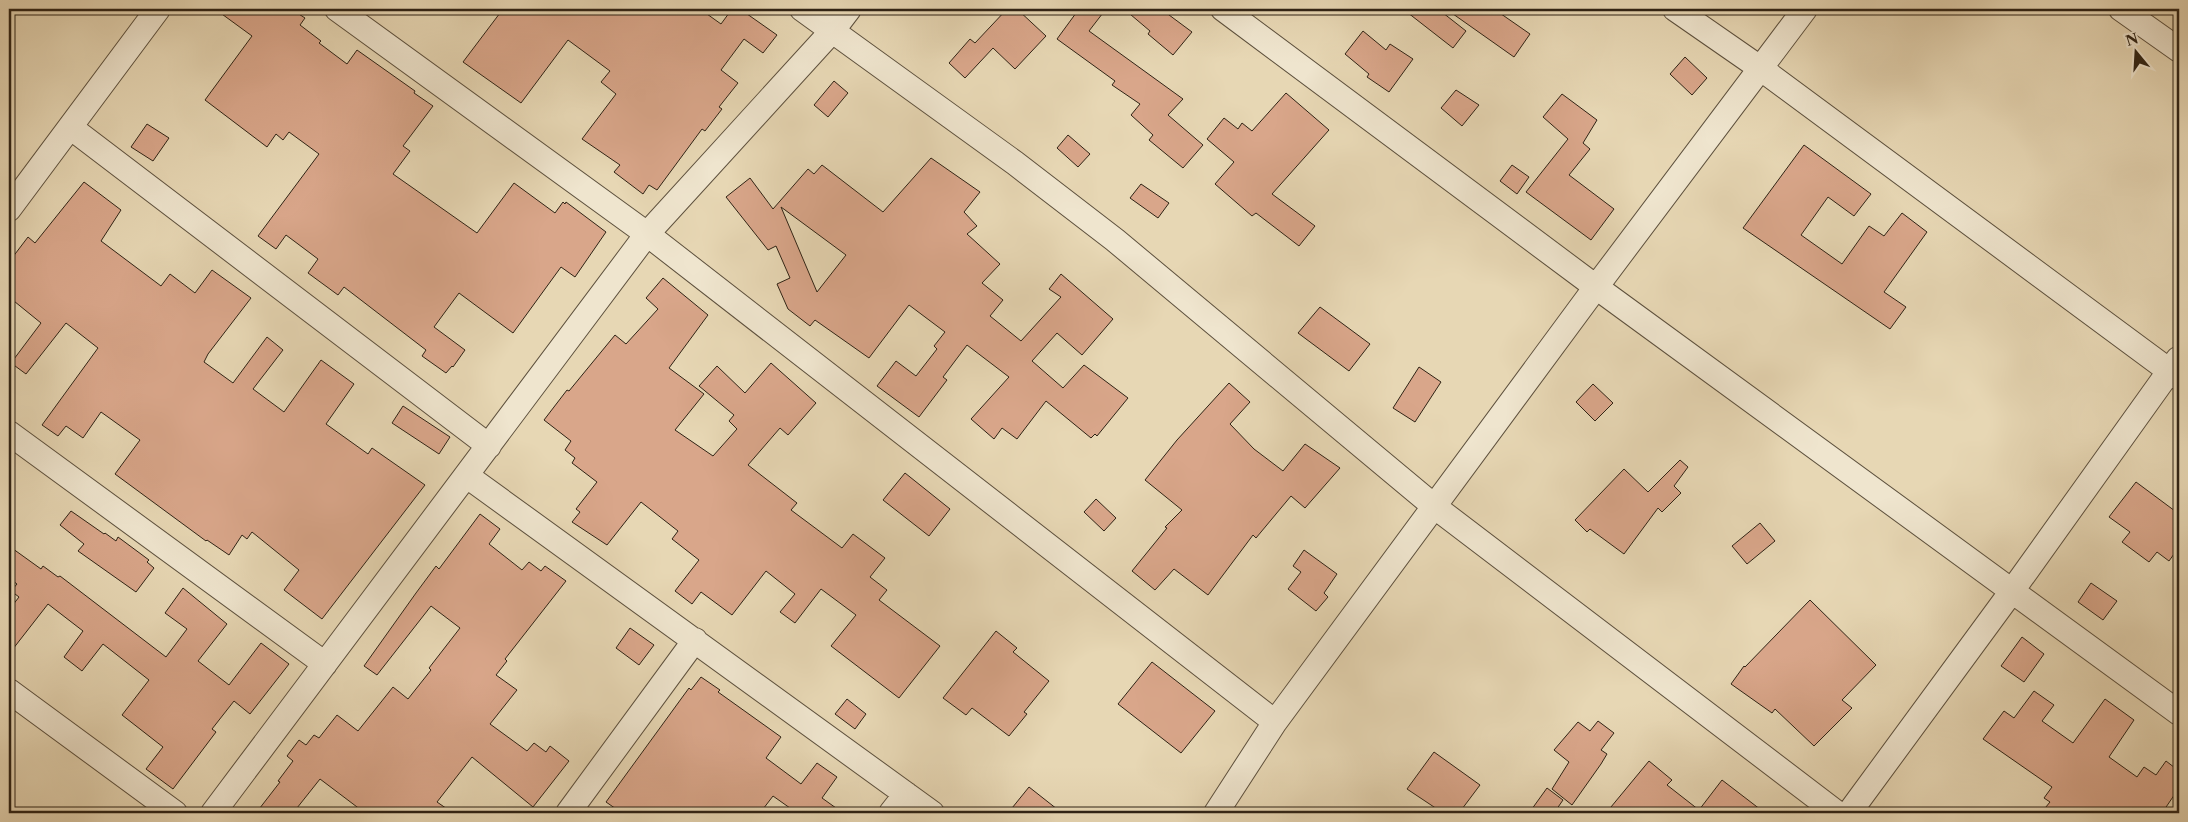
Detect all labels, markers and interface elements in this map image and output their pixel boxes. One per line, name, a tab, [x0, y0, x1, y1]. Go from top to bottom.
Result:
north arrow	[2110, 28, 2160, 78]
text: N	[2123, 29, 2141, 50]

